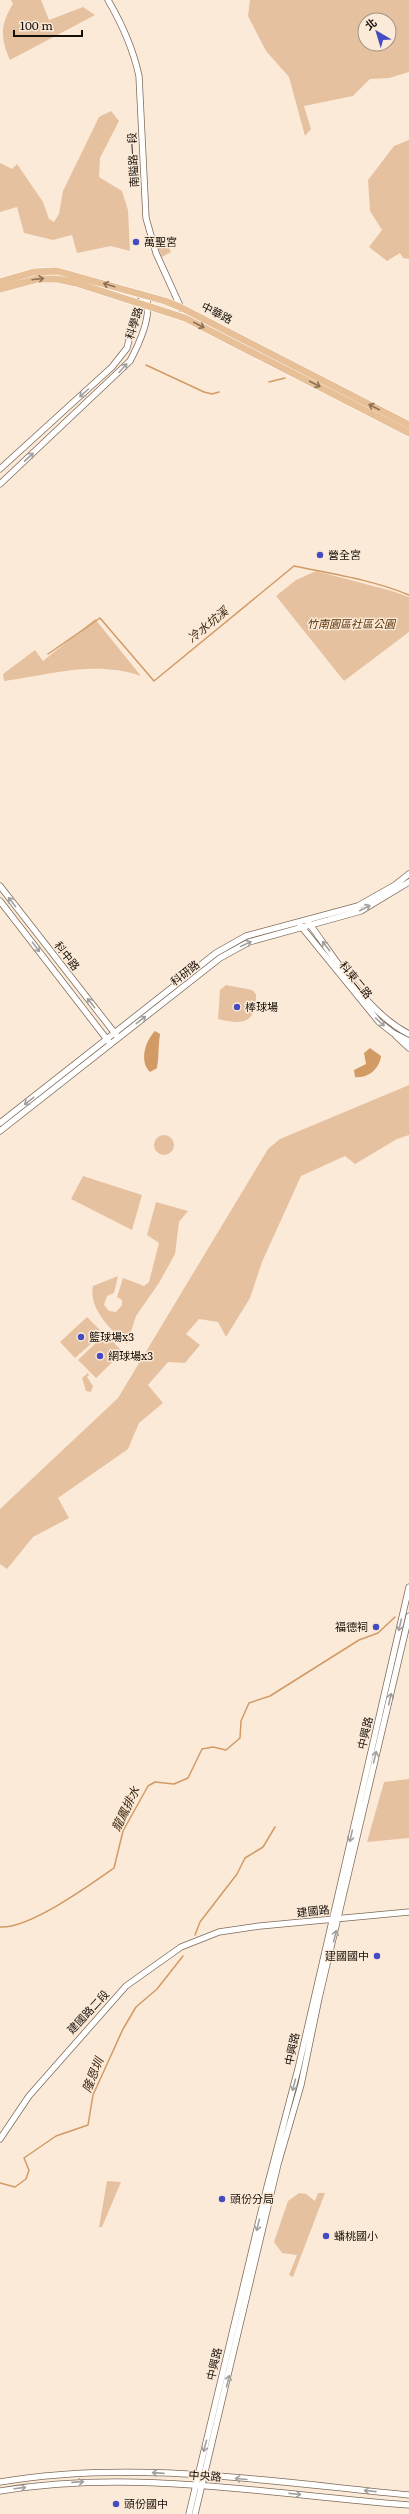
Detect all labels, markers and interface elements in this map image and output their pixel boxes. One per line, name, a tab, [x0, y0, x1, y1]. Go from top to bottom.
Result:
scale bar	[14, 12, 82, 38]
north arrow	[357, 12, 397, 52]
text: 北	[361, 14, 379, 33]
text: 100 m	[20, 16, 53, 34]
street label: 南隘路一段	[123, 132, 141, 188]
place label: 萬聖宮	[144, 233, 177, 249]
marker: 萬聖宮	[131, 237, 141, 247]
one-way arrow	[31, 276, 44, 283]
one-way arrow	[102, 281, 115, 288]
street label: 中華路	[199, 297, 236, 327]
street label: 科學路	[121, 305, 146, 341]
one-way arrow	[193, 321, 205, 329]
one-way arrow	[119, 363, 128, 374]
one-way arrow	[308, 381, 320, 388]
one-way arrow	[79, 388, 89, 398]
one-way arrow	[369, 403, 381, 410]
one-way arrow	[24, 453, 34, 462]
place label: 營全宮	[328, 546, 361, 562]
marker: 營全宮	[315, 550, 325, 560]
water label: 冷水坑溪	[183, 601, 233, 646]
park label: 竹南園區社區公園	[307, 615, 397, 631]
one-way arrow	[8, 896, 16, 907]
one-way arrow	[359, 904, 371, 911]
street label: 科中路	[51, 937, 84, 973]
one-way arrow	[240, 940, 252, 947]
one-way arrow	[322, 940, 330, 951]
one-way arrow	[31, 942, 40, 953]
street label: 科研路	[166, 956, 202, 989]
street label: 科東二路	[337, 957, 377, 1002]
one-way arrow	[87, 997, 95, 1008]
place label: 棒球場	[245, 998, 278, 1014]
marker: 棒球場	[232, 1002, 242, 1012]
one-way arrow	[136, 1016, 147, 1024]
one-way arrow	[374, 1017, 385, 1026]
one-way arrow	[24, 1096, 35, 1105]
place label: 籃球場x3	[89, 1328, 134, 1344]
marker: 籃球場x3	[76, 1332, 86, 1342]
place label: 網球場x3	[108, 1347, 153, 1363]
marker: 網球場x3	[95, 1351, 105, 1361]
place label: 福德祠	[335, 1618, 368, 1634]
one-way arrow	[396, 1618, 403, 1631]
marker: 福德祠	[371, 1622, 381, 1632]
one-way arrow	[386, 1693, 394, 1706]
street label: 中興路	[353, 1715, 376, 1751]
one-way arrow	[372, 1751, 380, 1764]
water label: 龍鳳排水	[106, 1782, 144, 1834]
one-way arrow	[347, 1829, 355, 1842]
street label: 建國路	[296, 1900, 330, 1920]
one-way arrow	[331, 1930, 339, 1943]
place label: 建國國中	[325, 1947, 369, 1963]
marker: 建國國中	[372, 1951, 382, 1961]
street label: 建國路二段	[63, 1986, 112, 2037]
street label: 中興路	[280, 2031, 302, 2067]
water label: 隆恩圳	[77, 2053, 108, 2095]
one-way arrow	[290, 2078, 297, 2091]
place label: 頭份分局	[230, 2190, 274, 2206]
marker: 頭份分局	[217, 2194, 227, 2204]
one-way arrow	[253, 2218, 261, 2231]
place label: 蟠桃國小	[334, 2227, 378, 2243]
marker: 蟠桃國小	[321, 2231, 331, 2241]
street label: 中興路	[202, 2346, 225, 2382]
one-way arrow	[225, 2375, 232, 2388]
one-way arrow	[201, 2439, 208, 2452]
street label: 中央路	[188, 2466, 222, 2484]
one-way arrow	[152, 2469, 165, 2476]
one-way arrow	[235, 2475, 248, 2482]
one-way arrow	[71, 2478, 84, 2486]
one-way arrow	[13, 2484, 26, 2492]
one-way arrow	[364, 2487, 377, 2494]
one-way arrow	[288, 2490, 301, 2497]
place label: 頭份國中	[124, 2495, 168, 2511]
marker: 頭份國中	[111, 2499, 121, 2509]

